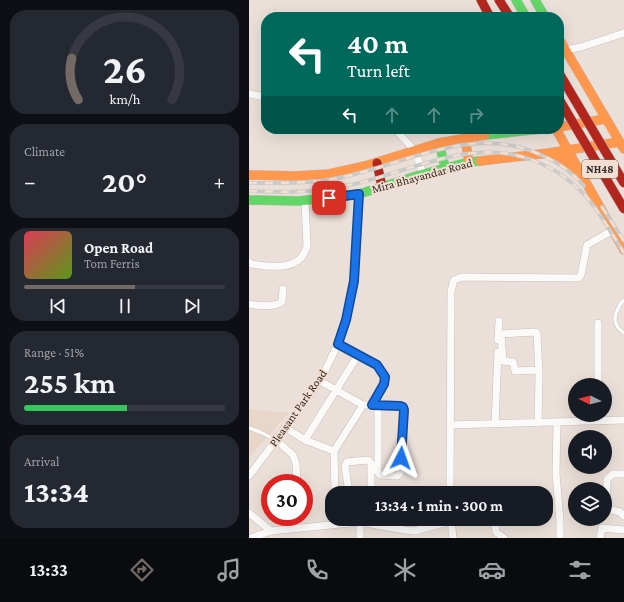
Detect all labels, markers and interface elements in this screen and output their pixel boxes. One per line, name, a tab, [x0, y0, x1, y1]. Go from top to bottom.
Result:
icon: left	[281, 28, 333, 80]
text: 40 m	[347, 28, 408, 59]
text: 26	[103, 46, 146, 92]
text: Turn left	[347, 61, 410, 81]
text: km/h	[109, 91, 140, 107]
icon: left	[339, 104, 361, 126]
icon: ahead	[381, 104, 403, 126]
icon: ahead	[423, 104, 445, 126]
icon: right	[465, 104, 487, 126]
text: Climate	[24, 144, 65, 159]
street label: Mira Bhayandar Road	[370, 156, 475, 196]
road number: NH48	[582, 160, 618, 178]
text: 20°	[102, 165, 147, 198]
text: −	[24, 169, 36, 194]
text: +	[213, 169, 225, 194]
pin	[312, 181, 346, 215]
icon: arrive	[318, 187, 340, 209]
text: Open Road	[84, 240, 153, 256]
text: Tom Ferris	[84, 256, 139, 271]
icon: previous	[47, 295, 69, 317]
icon: pause	[114, 295, 136, 317]
icon: next	[181, 295, 203, 317]
text: Range · 51%	[24, 345, 84, 360]
text: 255 km	[24, 366, 116, 399]
street label: Pleasant Park Road	[266, 366, 330, 449]
north arrow	[568, 378, 612, 422]
map controls	[568, 378, 612, 526]
button: sound	[568, 430, 612, 474]
position arrow	[380, 437, 422, 479]
text: Arrival	[24, 454, 59, 469]
speed limit sign: 30	[261, 474, 313, 526]
text: 13:34	[24, 475, 89, 508]
button: layers	[568, 482, 612, 526]
text: 13:34 · 1 min · 300 m	[375, 498, 503, 514]
icon: directions	[128, 556, 156, 584]
icon: music	[215, 556, 243, 584]
icon: phone	[303, 556, 331, 584]
icon: climate	[391, 556, 419, 584]
icon: car	[478, 556, 506, 584]
icon: filters	[566, 556, 594, 584]
text: 13:33	[30, 560, 68, 580]

